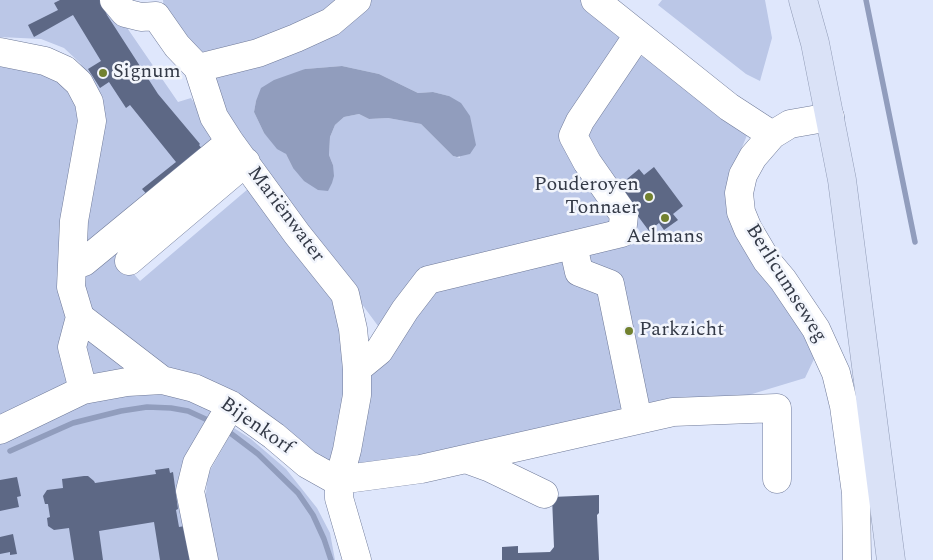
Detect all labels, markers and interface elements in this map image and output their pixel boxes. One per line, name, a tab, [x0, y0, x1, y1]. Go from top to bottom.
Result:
place label: Signum	[113, 61, 181, 85]
marker: Signum	[97, 67, 109, 79]
street label: Mariënwater	[241, 162, 329, 268]
place label: Pouderoyen Tonnaer	[534, 174, 639, 221]
marker: Pouderoyen Tonnaer	[643, 191, 655, 203]
marker: Aelmans	[659, 212, 671, 224]
street label: Berlicumseweg	[739, 220, 831, 348]
place label: Aelmans	[626, 226, 704, 250]
place label: Parkzicht	[639, 319, 724, 343]
marker: Parkzicht	[623, 325, 635, 337]
street label: Bijenkorf	[215, 393, 297, 461]

